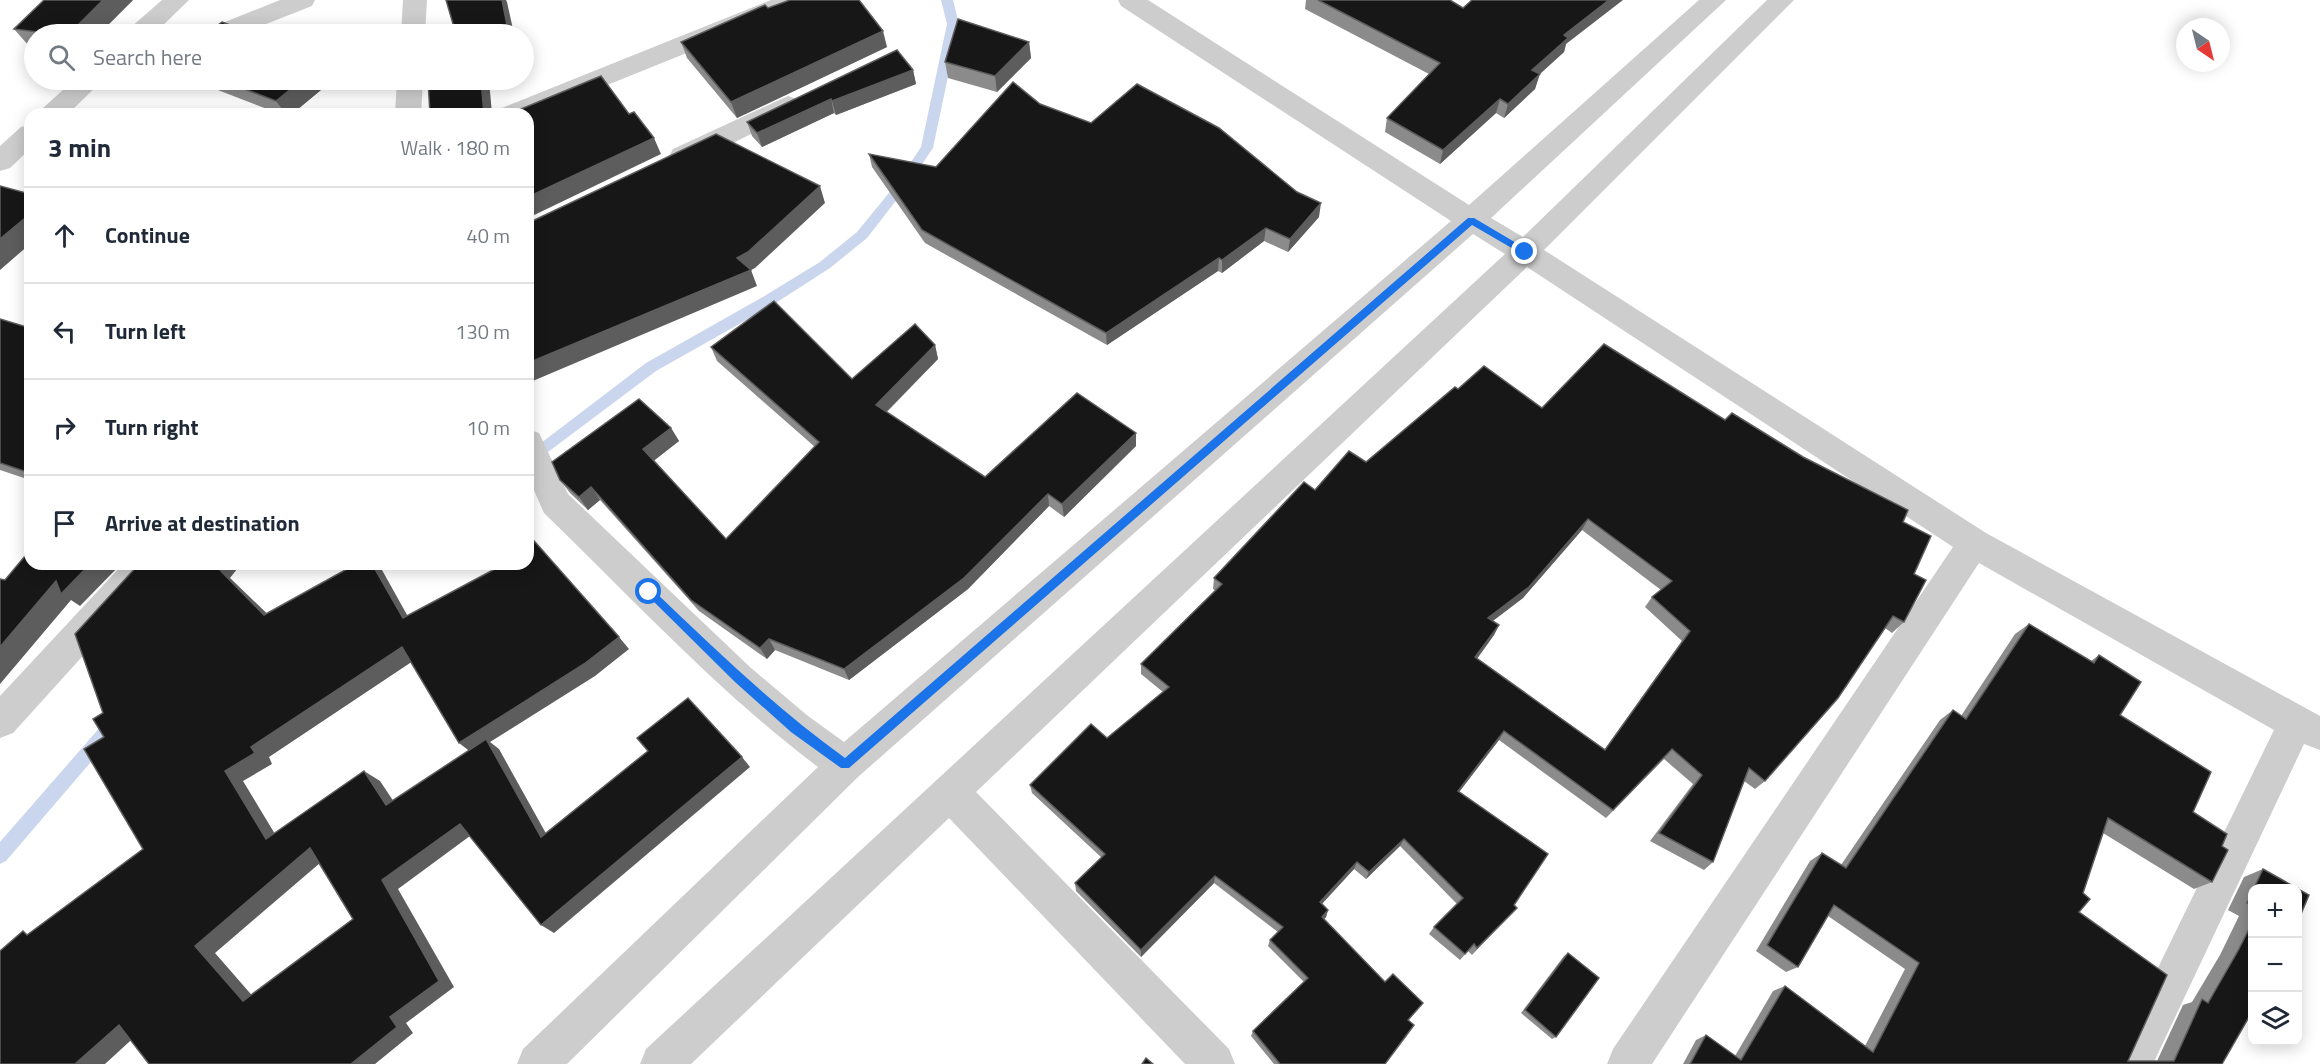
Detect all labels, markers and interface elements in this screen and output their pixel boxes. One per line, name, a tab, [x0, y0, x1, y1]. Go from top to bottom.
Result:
north arrow	[2176, 18, 2230, 72]
search box	[24, 24, 534, 90]
text: Search here	[93, 40, 202, 74]
icon: search	[45, 41, 78, 74]
text: 3 min	[48, 128, 111, 167]
text: Walk · 180 m	[401, 132, 510, 163]
text: Continue	[105, 218, 190, 252]
icon: ahead	[48, 219, 81, 252]
text: 40 m	[466, 220, 510, 251]
route end	[1511, 238, 1537, 264]
text: Turn left	[105, 314, 186, 348]
icon: left	[48, 315, 81, 348]
text: 130 m	[455, 316, 510, 347]
text: Turn right	[105, 410, 199, 444]
icon: right	[48, 411, 81, 444]
text: 10 m	[466, 412, 510, 443]
text: Arrive at destination	[105, 506, 300, 540]
icon: arrive	[48, 507, 81, 540]
route start	[635, 578, 661, 604]
map controls	[2248, 884, 2302, 1046]
button: +	[2248, 884, 2302, 938]
button: −	[2248, 938, 2302, 992]
button: layers	[2248, 992, 2302, 1046]

